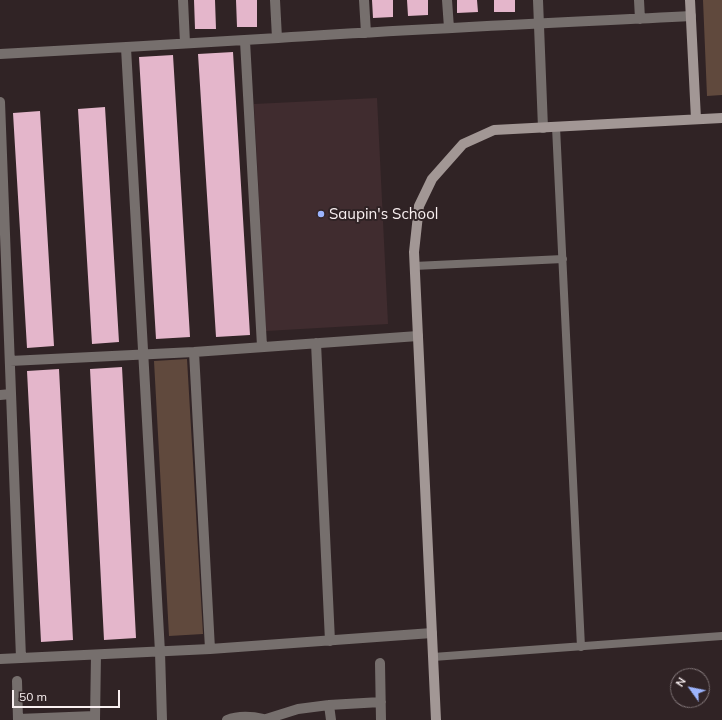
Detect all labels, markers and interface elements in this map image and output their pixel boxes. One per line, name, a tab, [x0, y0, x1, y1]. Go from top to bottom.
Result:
place label: Saupin's School	[329, 205, 438, 223]
marker: Saupin's School	[316, 209, 326, 219]
north arrow	[670, 668, 710, 708]
text: N	[673, 675, 689, 689]
scale bar	[14, 682, 122, 708]
text: 50 m	[19, 689, 47, 704]

